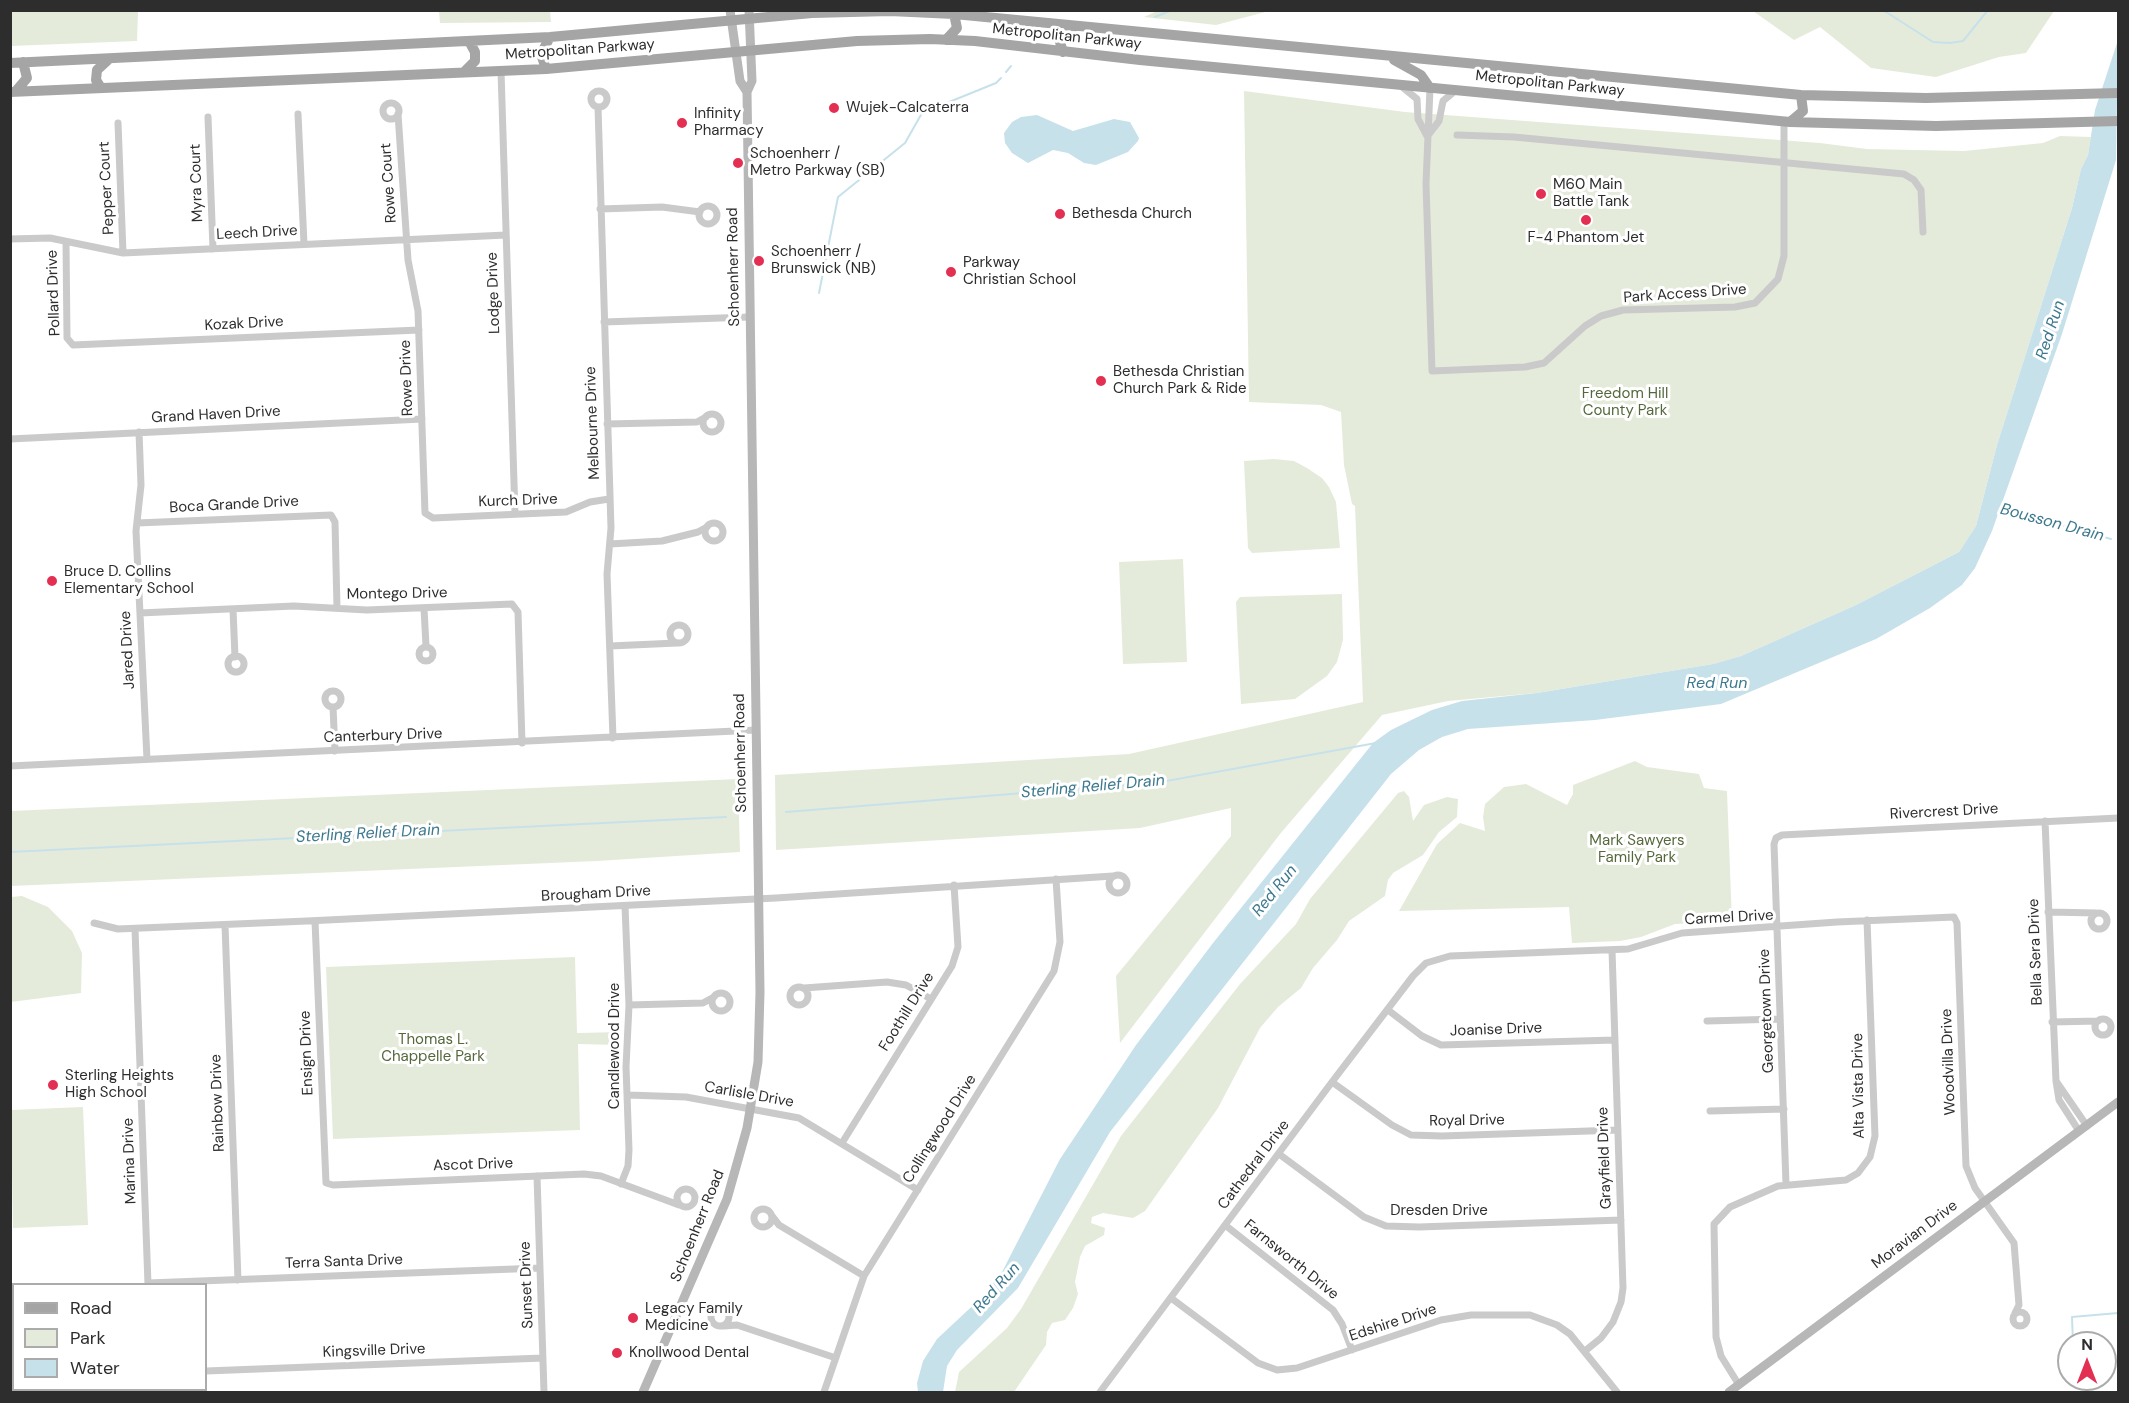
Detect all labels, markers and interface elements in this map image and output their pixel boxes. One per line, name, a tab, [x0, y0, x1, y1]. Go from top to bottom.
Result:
street label: Metropolitan Parkway	[992, 20, 1142, 54]
street label: Metropolitan Parkway	[505, 36, 655, 64]
street label: Metropolitan Parkway	[1475, 67, 1625, 101]
place label: Wujek-Calcaterra	[846, 99, 969, 117]
marker: Wujek-Calcaterra	[827, 101, 841, 115]
place label: Infinity Pharmacy	[694, 105, 763, 140]
marker: Infinity Pharmacy	[675, 116, 689, 130]
street label: Pepper Court	[96, 141, 118, 235]
street label: Rowe Court	[377, 142, 401, 224]
street label: Myra Court	[187, 144, 207, 222]
place label: Schoenherr / Metro Parkway (SB)	[750, 145, 885, 180]
marker: Schoenherr / Metro Parkway (SB)	[731, 156, 745, 170]
place label: M60 Main Battle Tank	[1553, 176, 1629, 211]
marker: M60 Main Battle Tank	[1534, 187, 1548, 201]
place label: Bethesda Church	[1072, 205, 1192, 223]
street label: Schoenherr Road	[724, 207, 744, 327]
marker: Bethesda Church	[1053, 207, 1067, 221]
marker: F-4 Phantom Jet	[1579, 213, 1593, 227]
street label: Leech Drive	[216, 222, 298, 244]
place label: F-4 Phantom Jet	[1528, 229, 1644, 247]
place label: Schoenherr / Brunswick (NB)	[771, 243, 876, 278]
street label: Pollard Drive	[44, 250, 64, 336]
street label: Lodge Drive	[484, 252, 504, 334]
marker: Schoenherr / Brunswick (NB)	[752, 254, 766, 268]
place label: Parkway Christian School	[963, 254, 1076, 289]
marker: Parkway Christian School	[944, 265, 958, 279]
street label: Park Access Drive	[1623, 281, 1747, 307]
water label: Red Run	[2032, 298, 2070, 362]
street label: Kozak Drive	[204, 313, 284, 335]
street label: Rowe Drive	[397, 340, 417, 416]
place label: Bethesda Christian Church Park & Ride	[1113, 363, 1246, 398]
street label: Melbourne Drive	[582, 366, 604, 480]
marker: Bethesda Christian Church Park & Ride	[1094, 374, 1108, 388]
park label: Freedom Hill County Park	[1582, 385, 1668, 420]
street label: Grand Haven Drive	[151, 403, 281, 427]
street label: Kurch Drive	[478, 491, 558, 511]
street label: Boca Grande Drive	[169, 493, 299, 517]
water label: Bousson Drain	[1998, 500, 2106, 546]
place label: Bruce D. Collins Elementary School	[64, 563, 194, 598]
marker: Bruce D. Collins Elementary School	[45, 574, 59, 588]
street label: Montego Drive	[346, 584, 448, 604]
street label: Jared Drive	[117, 610, 139, 690]
water label: Red Run	[1687, 674, 1747, 694]
street label: Schoenherr Road	[731, 693, 751, 813]
street label: Canterbury Drive	[323, 725, 443, 747]
water label: Sterling Relief Drain	[1020, 771, 1166, 803]
street label: Rivercrest Drive	[1889, 800, 1999, 824]
water label: Sterling Relief Drain	[296, 821, 440, 847]
park label: Mark Sawyers Family Park	[1589, 832, 1685, 867]
water label: Red Run	[1248, 861, 1302, 921]
street label: Brougham Drive	[541, 882, 651, 906]
street label: Bella Sera Drive	[2025, 898, 2047, 1006]
street label: Carmel Drive	[1684, 907, 1774, 929]
street label: Georgetown Drive	[1756, 949, 1778, 1073]
street label: Foothill Drive	[876, 969, 938, 1055]
street label: Candlewood Drive	[606, 983, 624, 1109]
street label: Woodvilla Drive	[1938, 1008, 1960, 1116]
street label: Ensign Drive	[297, 1010, 317, 1096]
street label: Joanise Drive	[1450, 1019, 1542, 1041]
park label: Thomas L. Chappelle Park	[381, 1031, 485, 1066]
street label: Alta Vista Drive	[1849, 1033, 1869, 1139]
street label: Rainbow Drive	[207, 1054, 229, 1152]
place label: Sterling Heights High School	[65, 1067, 174, 1102]
street label: Collingwood Drive	[899, 1071, 981, 1187]
marker: Sterling Heights High School	[46, 1078, 60, 1092]
street label: Carlisle Drive	[703, 1078, 795, 1112]
street label: Grayfield Drive	[1594, 1107, 1616, 1209]
street label: Royal Drive	[1429, 1111, 1505, 1131]
street label: Cathedral Drive	[1214, 1117, 1294, 1213]
street label: Marina Drive	[120, 1118, 140, 1204]
street label: Ascot Drive	[433, 1155, 513, 1175]
street label: Schoenherr Road	[667, 1167, 729, 1285]
street label: Moravian Drive	[1869, 1197, 1961, 1273]
street label: Dresden Drive	[1390, 1202, 1488, 1220]
street label: Farnsworth Drive	[1240, 1216, 1342, 1304]
street label: Sunset Drive	[516, 1241, 538, 1329]
street label: Terra Santa Drive	[285, 1251, 403, 1273]
water label: Red Run	[970, 1259, 1024, 1317]
legend	[12, 1283, 207, 1391]
text: Road	[70, 1296, 112, 1320]
place label: Legacy Family Medicine	[645, 1300, 743, 1335]
street label: Edshire Drive	[1347, 1300, 1439, 1346]
marker: Legacy Family Medicine	[626, 1311, 640, 1325]
text: Park	[70, 1326, 106, 1350]
north arrow	[2057, 1331, 2117, 1391]
text: N	[2081, 1334, 2093, 1355]
street label: Kingsville Drive	[322, 1340, 426, 1362]
place label: Knollwood Dental	[629, 1344, 749, 1362]
marker: Knollwood Dental	[610, 1346, 624, 1360]
text: Water	[70, 1356, 120, 1380]

